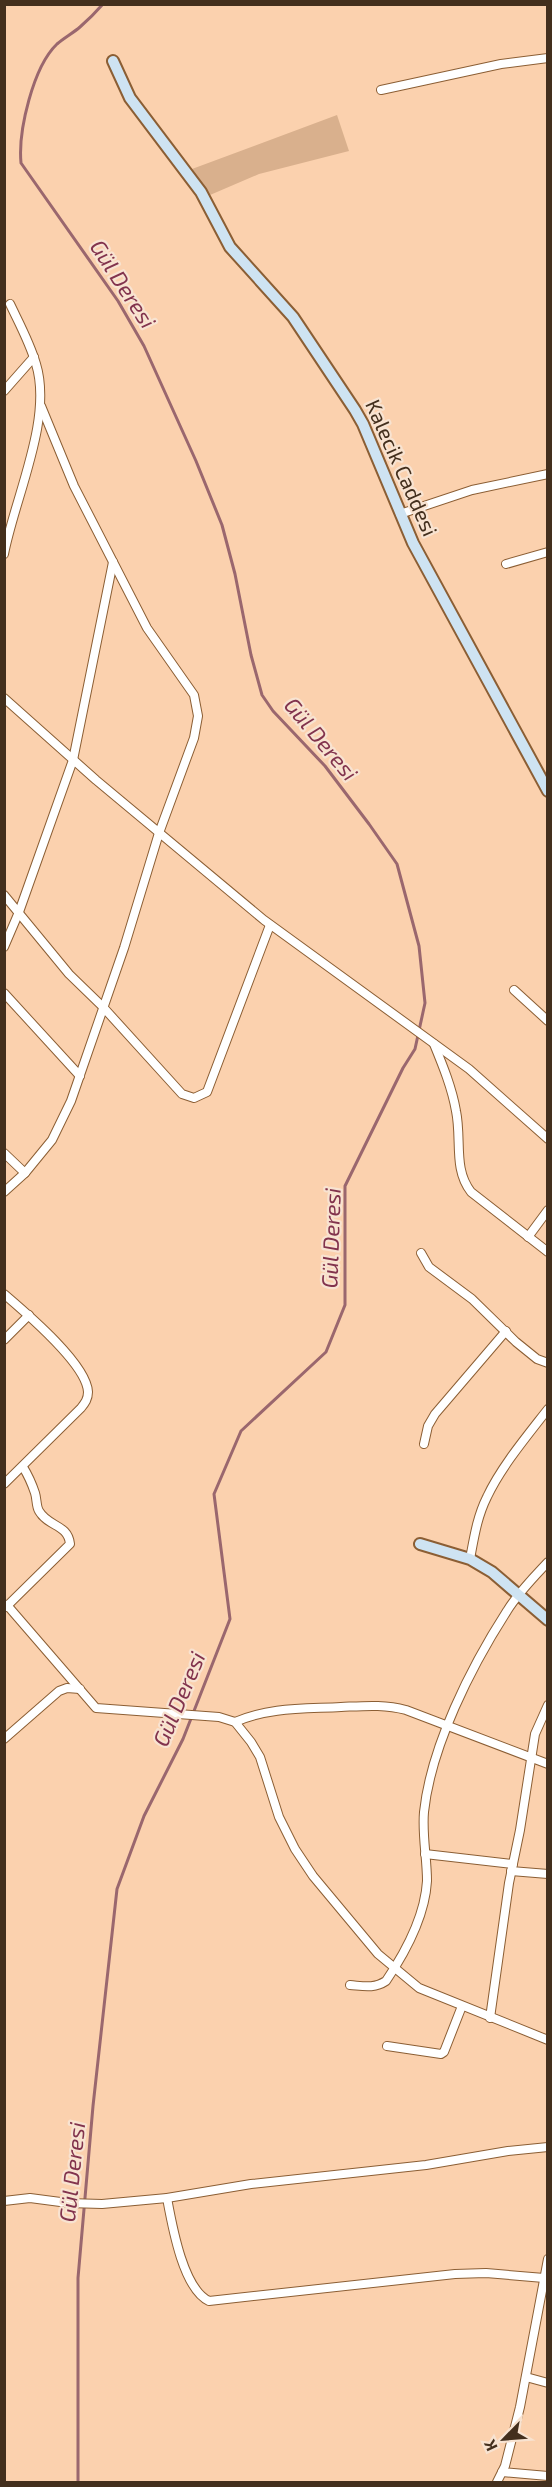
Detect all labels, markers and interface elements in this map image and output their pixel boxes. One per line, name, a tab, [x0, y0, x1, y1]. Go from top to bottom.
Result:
water label: Gül Deresi	[86, 234, 162, 333]
street label: Kalecik Caddesi	[361, 395, 444, 540]
water label: Gül Deresi	[280, 692, 364, 785]
water label: Gül Deresi	[315, 1187, 345, 1289]
water label: Gül Deresi	[147, 1647, 210, 1750]
water label: Gül Deresi	[53, 2121, 89, 2223]
north arrow	[474, 2409, 534, 2469]
text: K	[479, 2436, 501, 2454]

